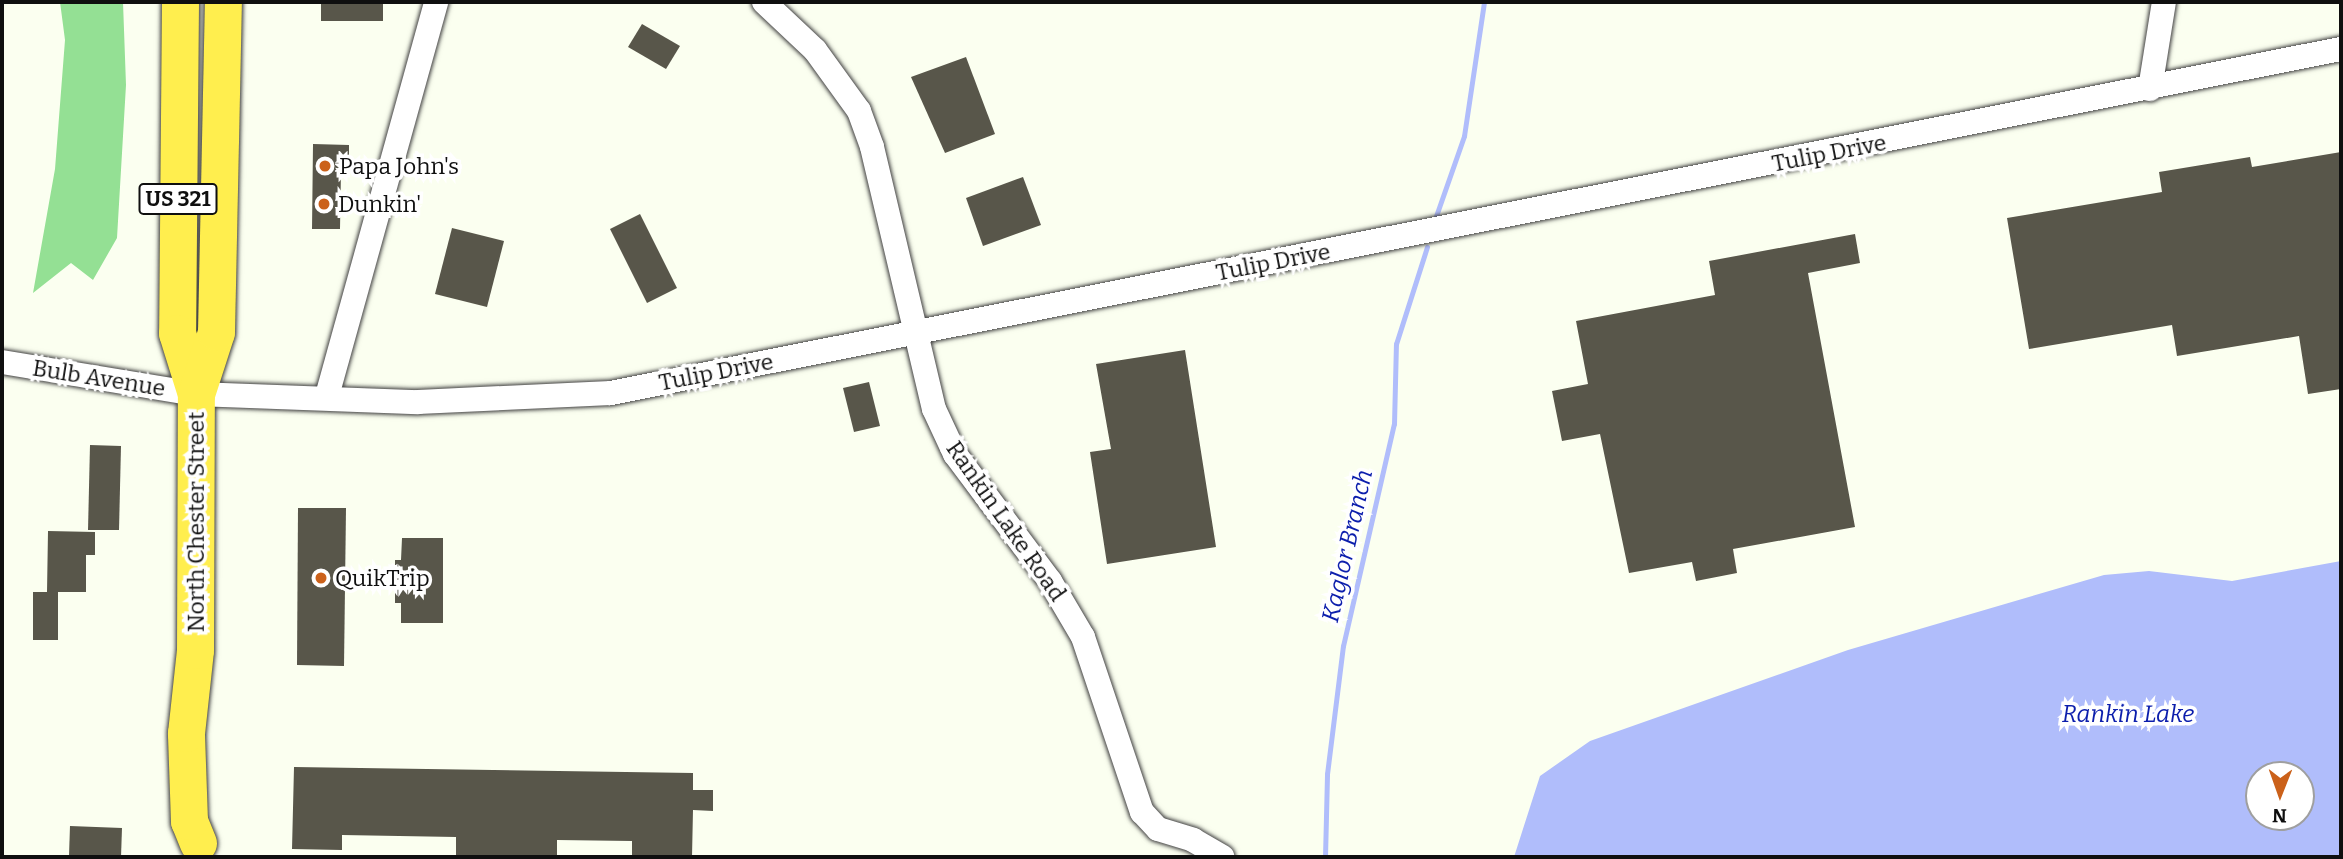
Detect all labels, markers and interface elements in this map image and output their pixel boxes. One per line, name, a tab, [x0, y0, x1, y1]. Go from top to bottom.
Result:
street label: Tulip Drive	[1770, 128, 1888, 178]
place label: Papa John's	[339, 152, 459, 180]
marker: Papa John's	[317, 158, 333, 174]
road number: US 321	[138, 182, 218, 216]
place label: Dunkin'	[338, 190, 421, 218]
marker: Dunkin'	[316, 196, 332, 212]
street label: Tulip Drive	[1214, 237, 1332, 287]
street label: Tulip Drive	[657, 347, 775, 397]
street label: Bulb Avenue	[31, 354, 167, 402]
street label: North Chester Street	[182, 412, 210, 632]
street label: Rankin Lake Road	[940, 436, 1072, 606]
water label: Kaglor Branch	[1316, 467, 1380, 625]
place label: QuikTrip	[335, 564, 430, 592]
marker: QuikTrip	[313, 570, 329, 586]
water label: Rankin Lake	[2062, 701, 2194, 729]
north arrow	[2245, 761, 2315, 831]
text: N	[2272, 804, 2287, 827]

